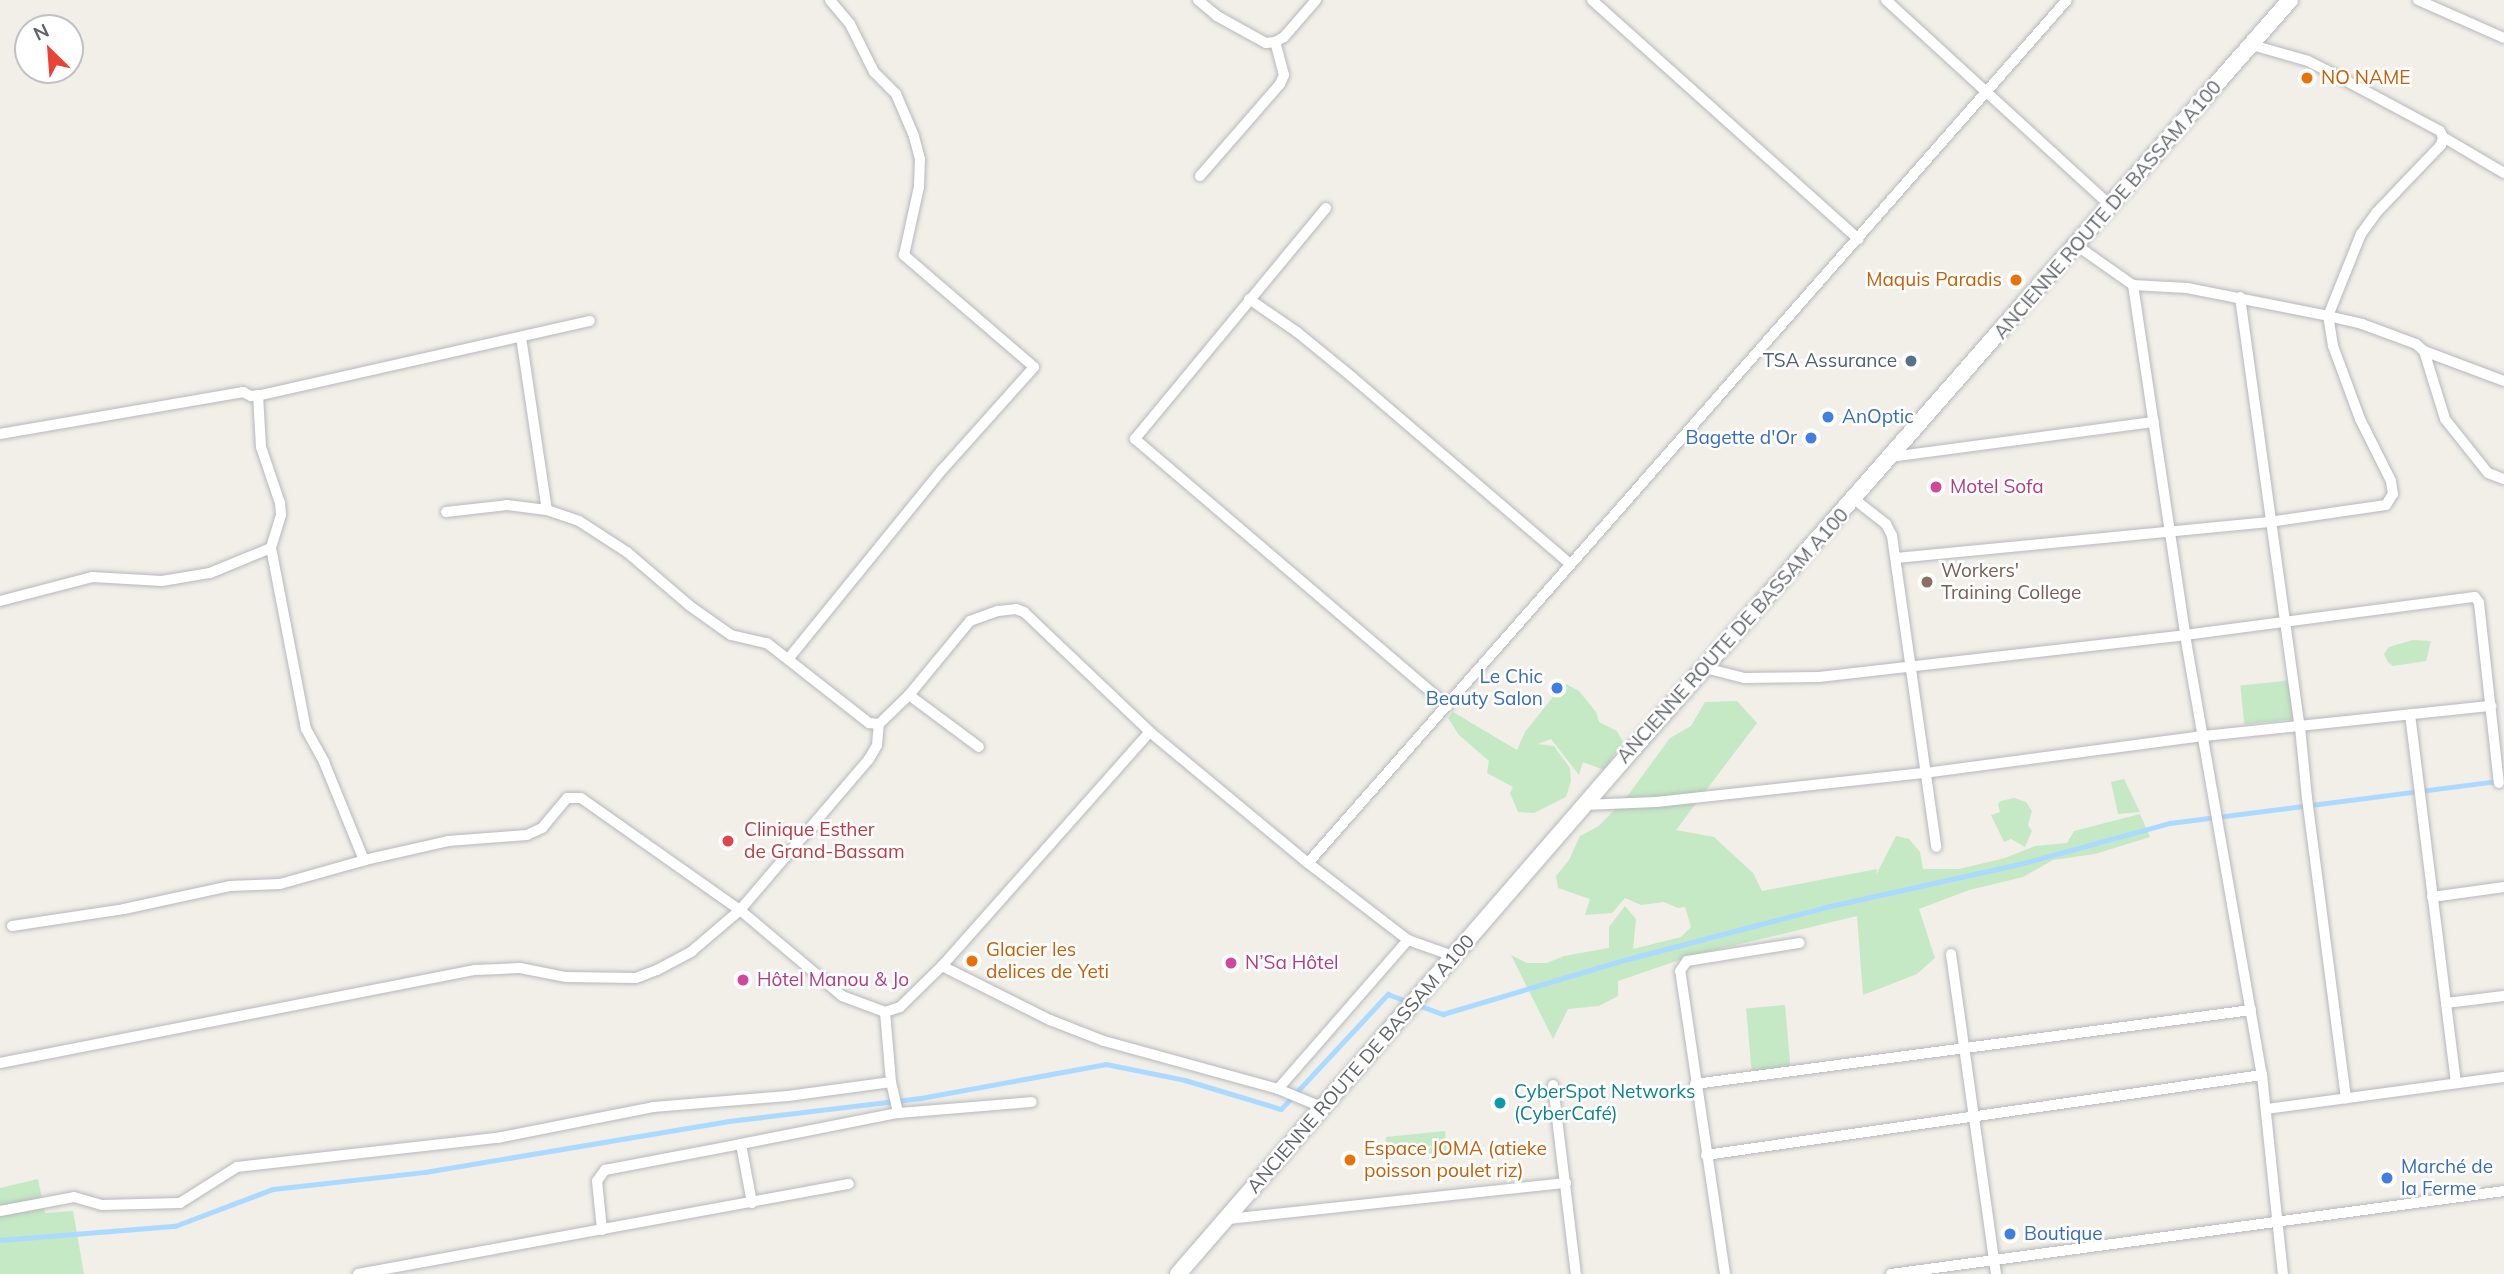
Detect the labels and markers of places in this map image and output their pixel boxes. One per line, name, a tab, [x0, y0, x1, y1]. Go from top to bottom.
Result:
place label: NO NAME	[2321, 67, 2410, 89]
marker: NO NAME	[2299, 70, 2315, 86]
place label: Maquis Paradis	[1866, 269, 2002, 291]
marker: Maquis Paradis	[2008, 272, 2024, 288]
place label: TSA Assurance	[1763, 350, 1897, 372]
marker: TSA Assurance	[1903, 353, 1919, 369]
place label: AnOptic	[1842, 406, 1914, 428]
marker: AnOptic	[1820, 409, 1836, 425]
place label: Bagette d'Or	[1685, 427, 1797, 449]
marker: Bagette d'Or	[1803, 430, 1819, 446]
place label: Motel Sofa	[1950, 476, 2044, 498]
marker: Motel Sofa	[1928, 479, 1944, 495]
place label: Workers' Training College	[1941, 560, 2081, 604]
marker: Workers' Training College	[1919, 574, 1935, 590]
place label: Le Chic Beauty Salon	[1426, 666, 1543, 710]
marker: Le Chic Beauty Salon	[1549, 680, 1565, 696]
place label: Clinique Esther de Grand-Bassam	[744, 819, 905, 863]
marker: Clinique Esther de Grand-Bassam	[718, 831, 738, 851]
place label: Glacier les delices de Yeti	[986, 939, 1109, 983]
place label: N’Sa Hôtel	[1245, 952, 1339, 974]
marker: Glacier les delices de Yeti	[964, 953, 980, 969]
marker: N’Sa Hôtel	[1223, 955, 1239, 971]
place label: Hôtel Manou & Jo	[757, 969, 909, 991]
marker: Hôtel Manou & Jo	[735, 972, 751, 988]
place label: CyberSpot Networks (CyberCafé)	[1514, 1081, 1695, 1125]
marker: CyberSpot Networks (CyberCafé)	[1492, 1095, 1508, 1111]
place label: Espace JOMA (atieke poisson poulet riz)	[1364, 1138, 1547, 1182]
marker: Espace JOMA (atieke poisson poulet riz)	[1342, 1152, 1358, 1168]
place label: Marché de la Ferme	[2401, 1156, 2493, 1200]
marker: Marché de la Ferme	[2379, 1170, 2395, 1186]
place label: Boutique	[2024, 1223, 2103, 1245]
marker: Boutique	[2002, 1226, 2018, 1242]

